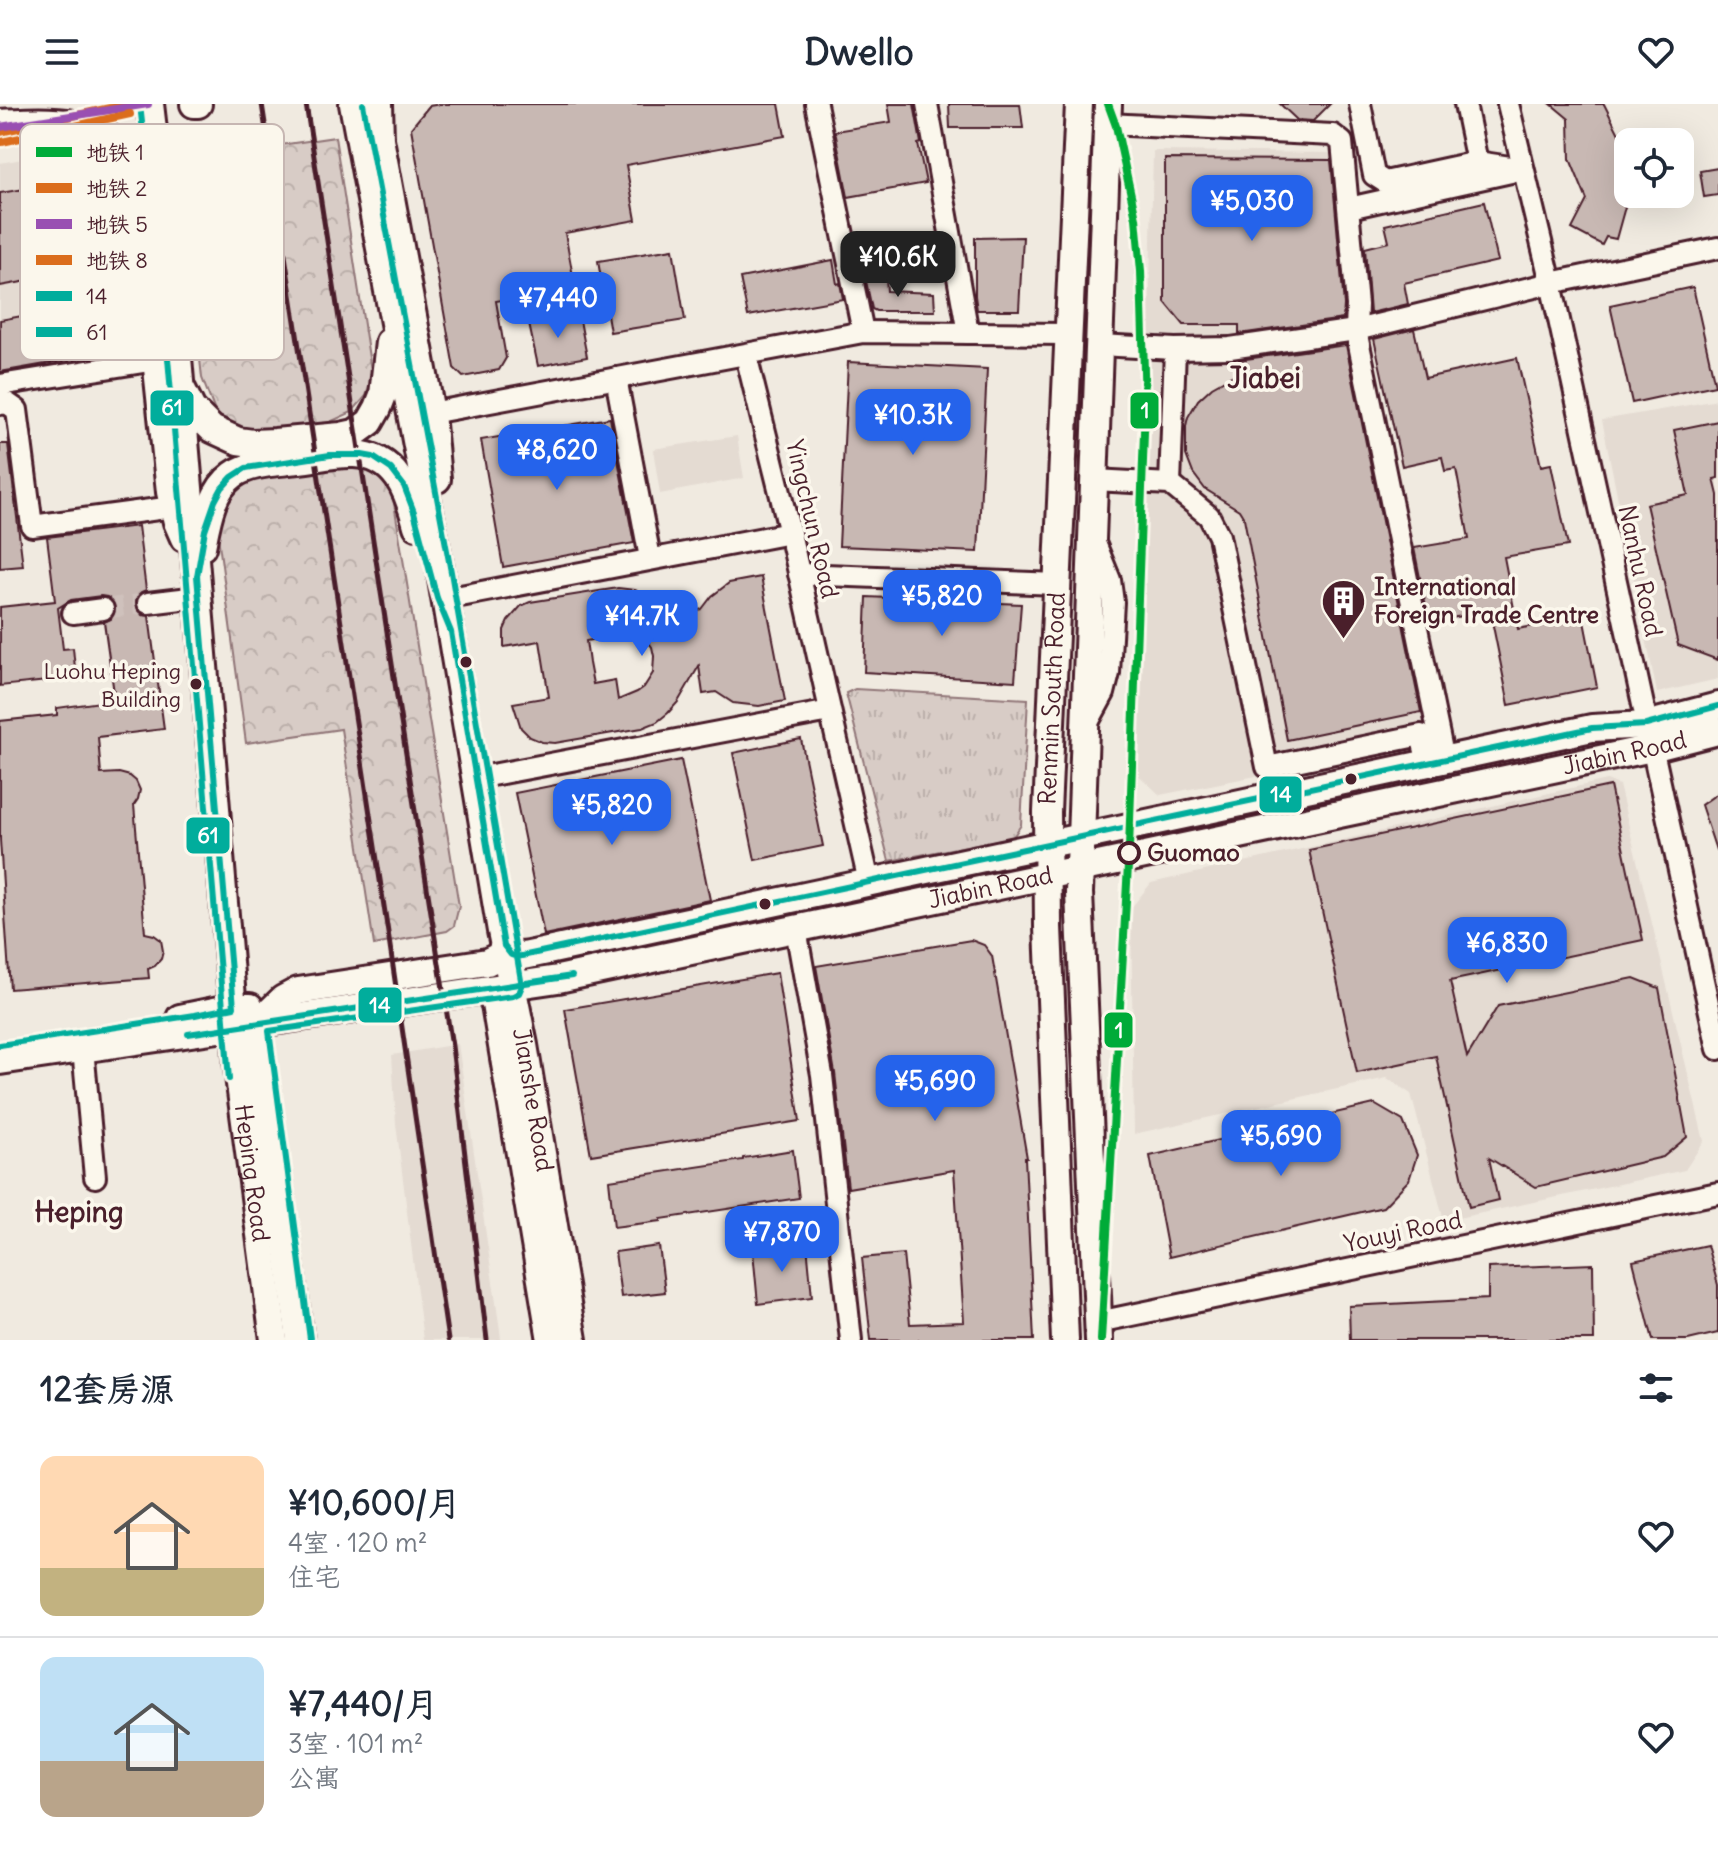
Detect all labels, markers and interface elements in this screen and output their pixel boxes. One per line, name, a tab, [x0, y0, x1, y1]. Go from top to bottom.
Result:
icon: menu	[40, 30, 84, 74]
text: Dwello	[804, 30, 914, 75]
icon: heart	[1634, 30, 1678, 74]
legend	[20, 124, 284, 360]
map controls	[1614, 128, 1694, 208]
button: locate	[1614, 128, 1694, 208]
text: 地铁 1	[86, 138, 144, 166]
text: 地铁 2	[86, 174, 147, 202]
pin: ¥5,030	[1187, 175, 1317, 243]
text: ¥5,030	[1210, 184, 1294, 217]
text: 地铁 5	[86, 210, 148, 238]
pin: ¥10.6K	[833, 231, 963, 299]
text: ¥10.6K	[858, 240, 938, 273]
text: 地铁 8	[86, 246, 148, 274]
pin: ¥7,440	[493, 272, 623, 340]
text: ¥7,440	[518, 281, 598, 314]
text: 14	[86, 282, 107, 310]
text: 61	[86, 318, 107, 346]
district label: Jiabei	[1227, 360, 1301, 396]
line badge: 61	[149, 389, 195, 427]
pin: ¥10.3K	[848, 389, 978, 457]
line badge: 1	[1129, 391, 1160, 430]
text: 61	[161, 393, 183, 421]
text: 1	[1141, 396, 1149, 424]
text: ¥10.3K	[874, 398, 952, 431]
pin: ¥8,620	[492, 424, 622, 492]
text: ¥8,620	[516, 433, 598, 466]
street label: Yingchun Road	[780, 437, 846, 601]
street label: Nanhu Road	[1612, 502, 1670, 639]
pin: ¥5,820	[877, 570, 1007, 638]
place label: International Foreign Trade Centre	[1374, 571, 1599, 629]
building icon: International Foreign Trade Centre	[1319, 577, 1367, 640]
text: ¥5,820	[901, 579, 983, 612]
pin: ¥14.7K	[577, 590, 707, 658]
street label: Renmin South Road	[1031, 592, 1071, 805]
text: ¥14.7K	[605, 599, 679, 632]
unlabelled marker	[458, 654, 474, 670]
place label: Luohu Heping Building	[44, 657, 181, 713]
marker: Luohu Heping Building	[188, 676, 204, 692]
street label: Jiabin Road	[1559, 724, 1689, 781]
unlabelled marker	[1343, 771, 1359, 787]
line badge: 14	[1258, 775, 1303, 814]
pin: ¥5,820	[547, 779, 677, 847]
text: 14	[1270, 780, 1292, 808]
text: ¥5,820	[571, 788, 653, 821]
line badge: 61	[185, 816, 231, 855]
text: 61	[197, 821, 219, 849]
place label: Guomao	[1147, 837, 1240, 867]
marker: Guomao	[1118, 842, 1140, 864]
street label: Jiabin Road	[925, 859, 1055, 914]
unlabelled marker	[757, 896, 773, 912]
pin: ¥6,830	[1442, 917, 1572, 985]
text: ¥6,830	[1466, 926, 1548, 959]
line badge: 14	[357, 986, 403, 1024]
text: 14	[369, 991, 391, 1019]
line badge: 1	[1103, 1011, 1134, 1049]
text: 1	[1115, 1016, 1123, 1044]
street label: Jianshe Road	[507, 1025, 561, 1174]
pin: ¥5,690	[870, 1055, 1000, 1123]
text: ¥5,690	[894, 1064, 976, 1097]
street label: Heping Road	[229, 1102, 277, 1243]
pin: ¥5,690	[1216, 1110, 1346, 1178]
text: ¥5,690	[1240, 1119, 1322, 1152]
district label: Heping	[34, 1194, 124, 1230]
street label: Youyi Road	[1341, 1204, 1465, 1258]
pin: ¥7,870	[717, 1206, 847, 1274]
text: ¥7,870	[743, 1215, 821, 1248]
icon: filters	[1634, 1366, 1678, 1410]
text: 12套房源	[40, 1367, 174, 1410]
text: ¥10,600/月	[288, 1481, 461, 1524]
icon: home	[104, 1488, 200, 1584]
icon: heart	[1634, 1514, 1678, 1558]
text: 4室 · 120 m²	[288, 1526, 428, 1559]
text: 住宅	[288, 1560, 340, 1593]
text: ¥7,440/月	[288, 1682, 439, 1725]
icon: home	[104, 1689, 200, 1785]
icon: heart	[1634, 1715, 1678, 1759]
text: 3室 · 101 m²	[288, 1727, 423, 1760]
text: 公寓	[288, 1761, 340, 1794]

